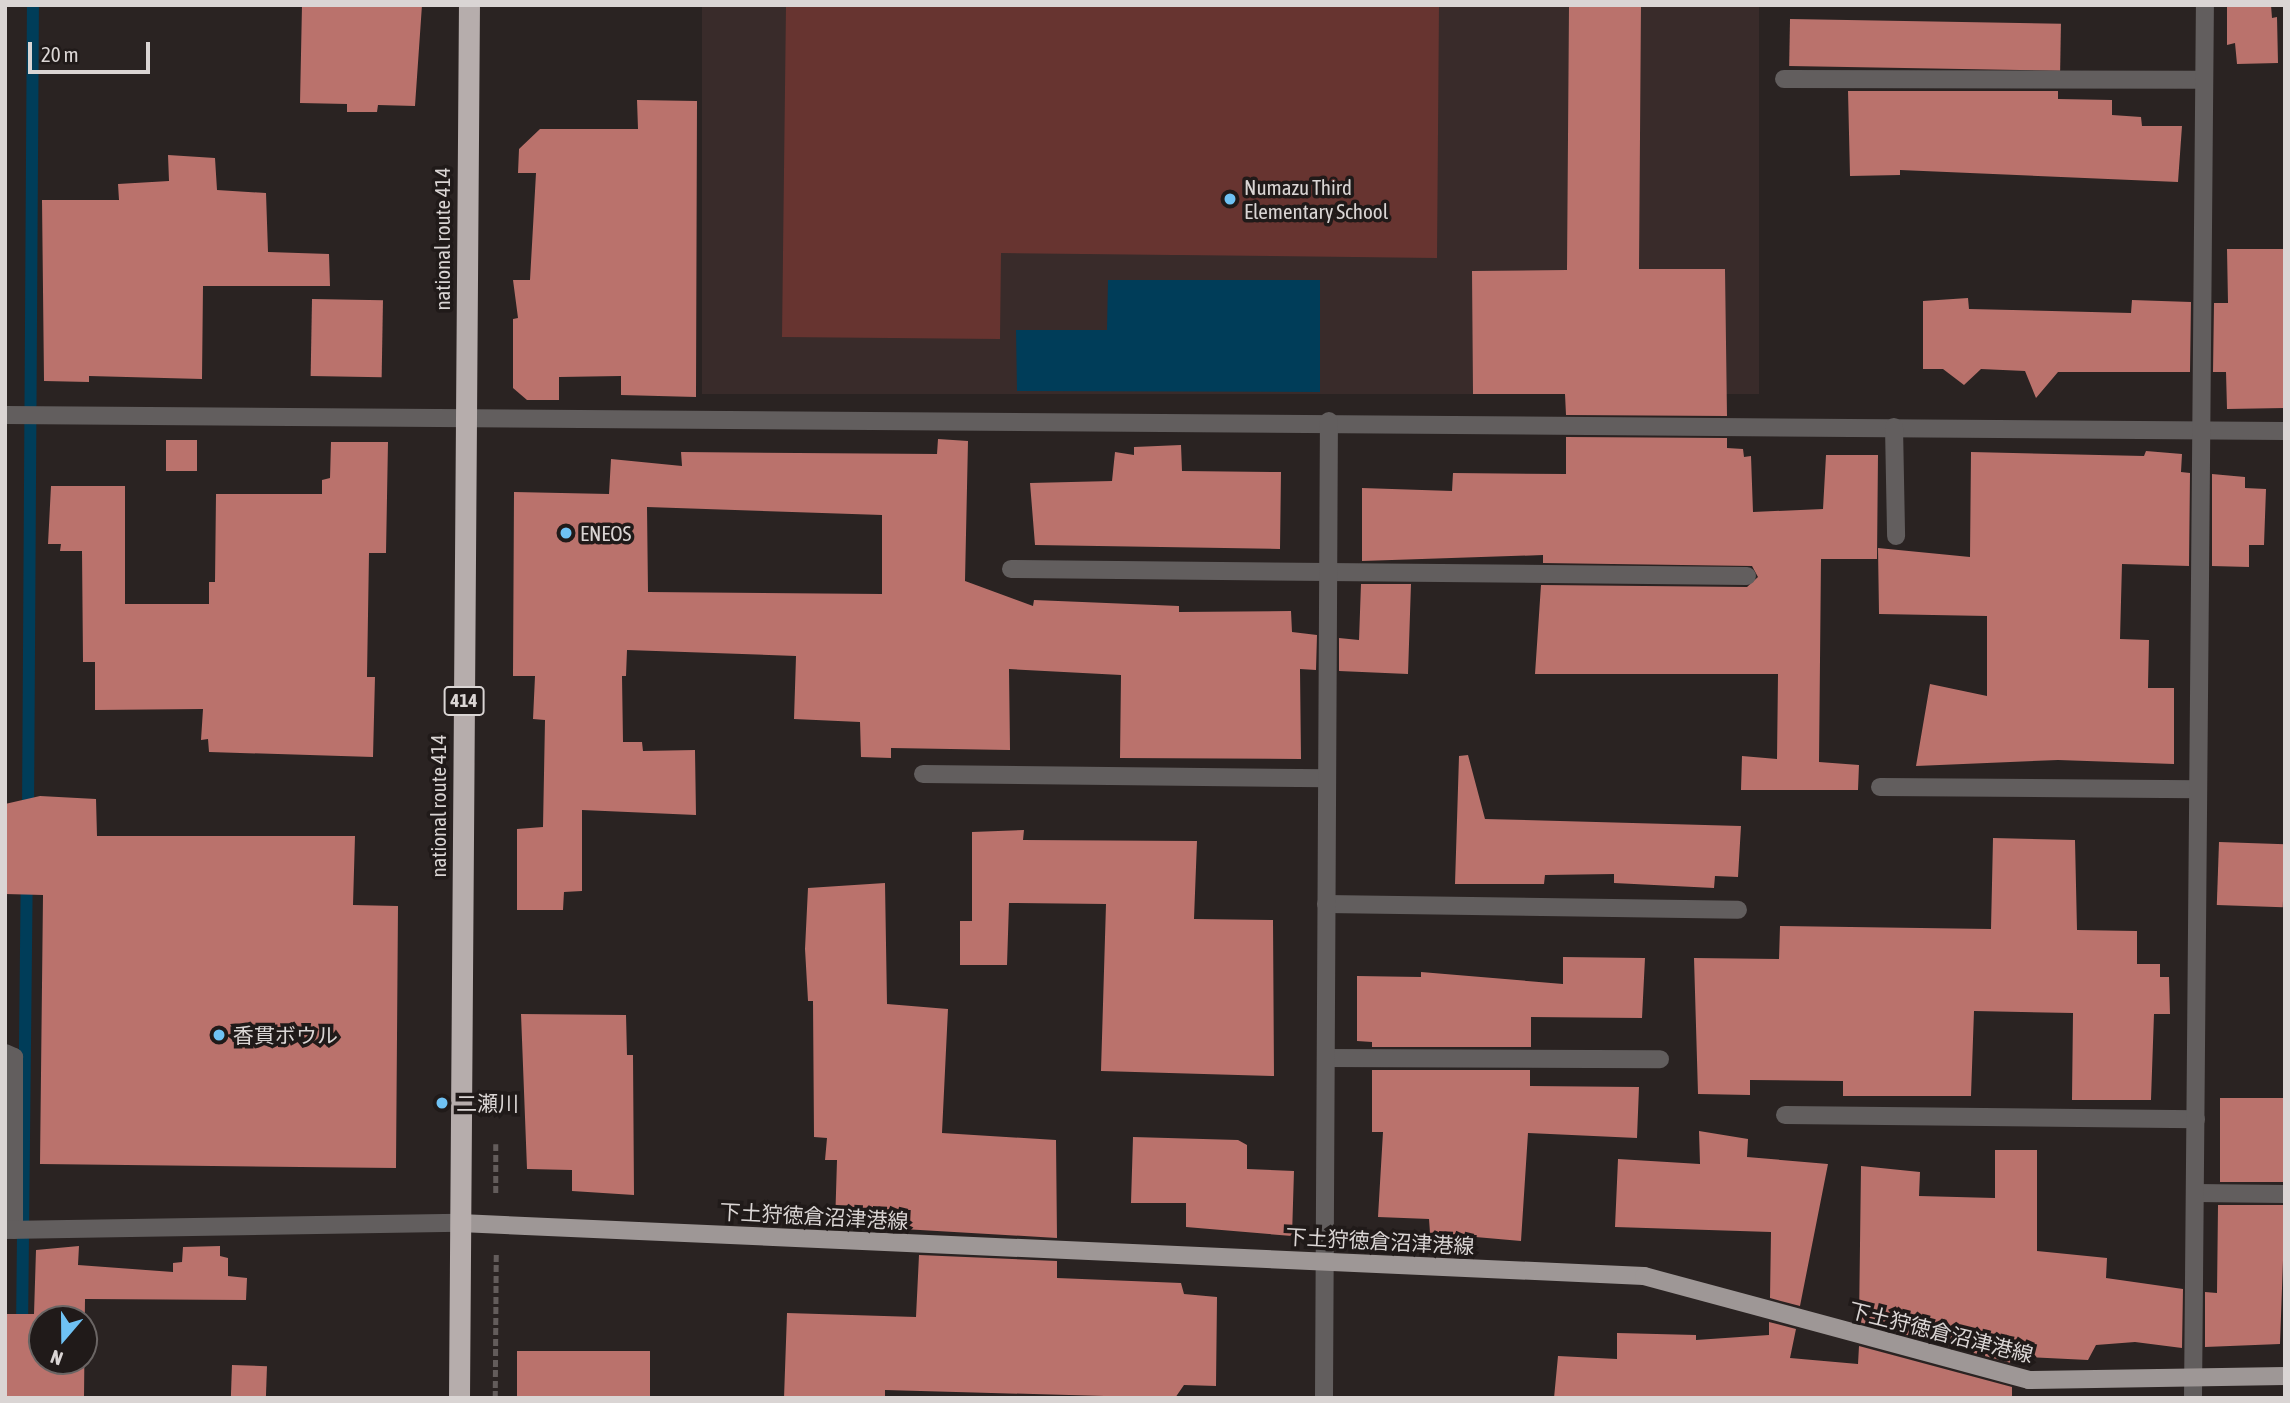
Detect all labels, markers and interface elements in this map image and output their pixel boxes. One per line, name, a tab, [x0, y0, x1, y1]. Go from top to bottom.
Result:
scale bar	[32, 28, 154, 72]
text: 20 m	[41, 42, 79, 66]
street label: national route 414	[429, 167, 455, 311]
place label: Numazu Third Elementary School	[1244, 174, 1388, 224]
marker: Numazu Third Elementary School	[1222, 191, 1238, 207]
place label: ENEOS	[580, 520, 631, 546]
marker: ENEOS	[558, 525, 574, 541]
road number: 414	[443, 686, 485, 716]
street label: national route 414	[425, 734, 451, 878]
place label: 香貫ボウル	[233, 1022, 338, 1048]
marker: 香貫ボウル	[211, 1027, 227, 1043]
place label: 二瀬川	[456, 1090, 519, 1116]
marker: 二瀬川	[434, 1095, 450, 1111]
street label: 下土狩徳倉沼津港線	[719, 1198, 909, 1234]
street label: 下土狩徳倉沼津港線	[1285, 1223, 1475, 1259]
street label: 下土狩徳倉沼津港線	[1846, 1297, 2036, 1367]
north arrow	[28, 1305, 98, 1375]
text: N	[47, 1346, 66, 1370]

